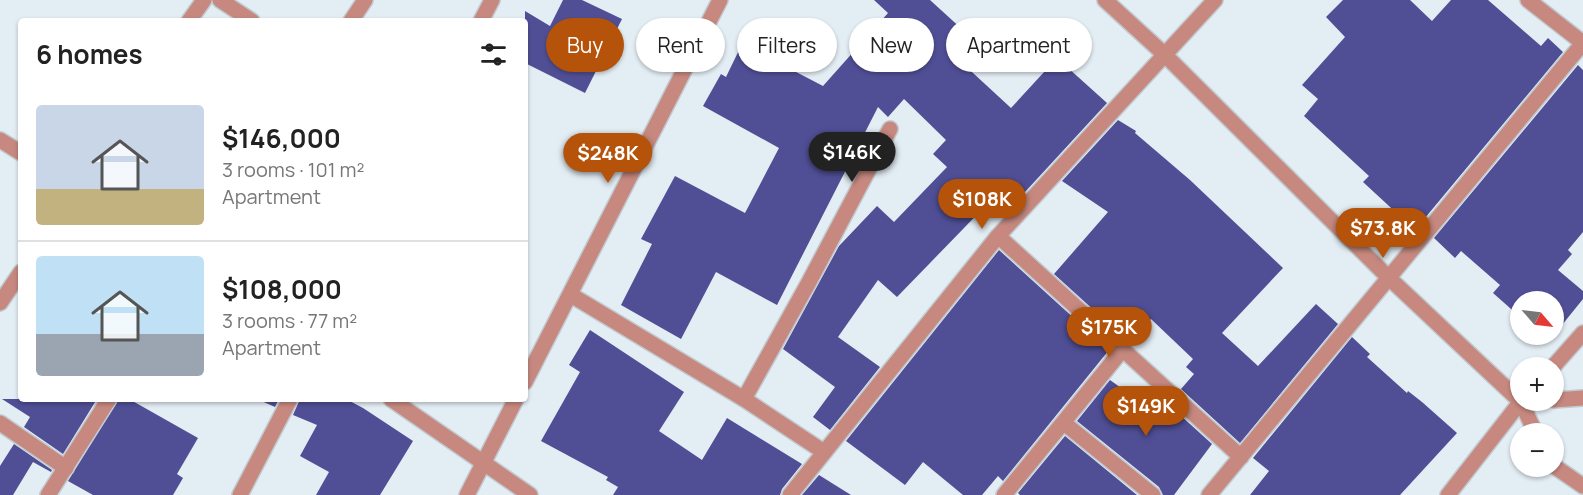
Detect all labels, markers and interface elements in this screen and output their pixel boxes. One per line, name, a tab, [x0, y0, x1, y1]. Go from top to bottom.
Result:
chip: Buy	[546, 18, 624, 72]
chip: Rent	[636, 18, 725, 72]
chip: Filters	[737, 18, 837, 72]
chip: New	[849, 18, 934, 72]
chip: Apartment	[946, 18, 1092, 72]
text: 6 homes	[36, 36, 143, 72]
icon: filters	[477, 38, 510, 71]
text: $146,000	[222, 120, 341, 156]
icon: home	[84, 129, 156, 201]
pin: $146K	[810, 132, 894, 183]
pin: $248K	[566, 133, 650, 184]
text: $146K	[823, 138, 881, 165]
text: $248K	[577, 139, 639, 166]
text: 3 rooms · 101 m²	[222, 156, 364, 183]
pin: $108K	[940, 179, 1024, 230]
text: Apartment	[222, 183, 321, 210]
text: $108K	[952, 185, 1012, 212]
pin: $73.8K	[1334, 208, 1432, 259]
text: $73.8K	[1350, 214, 1416, 241]
text: $108,000	[222, 271, 342, 307]
icon: home	[84, 280, 156, 352]
north arrow	[1510, 291, 1564, 345]
map controls	[1510, 291, 1564, 477]
text: 3 rooms · 77 m²	[222, 307, 357, 334]
pin: $175K	[1067, 307, 1151, 358]
text: $175K	[1081, 313, 1137, 340]
text: Apartment	[222, 334, 321, 361]
button: +	[1510, 357, 1564, 411]
pin: $149K	[1104, 386, 1188, 437]
text: $149K	[1117, 392, 1175, 419]
button: −	[1510, 423, 1564, 477]

